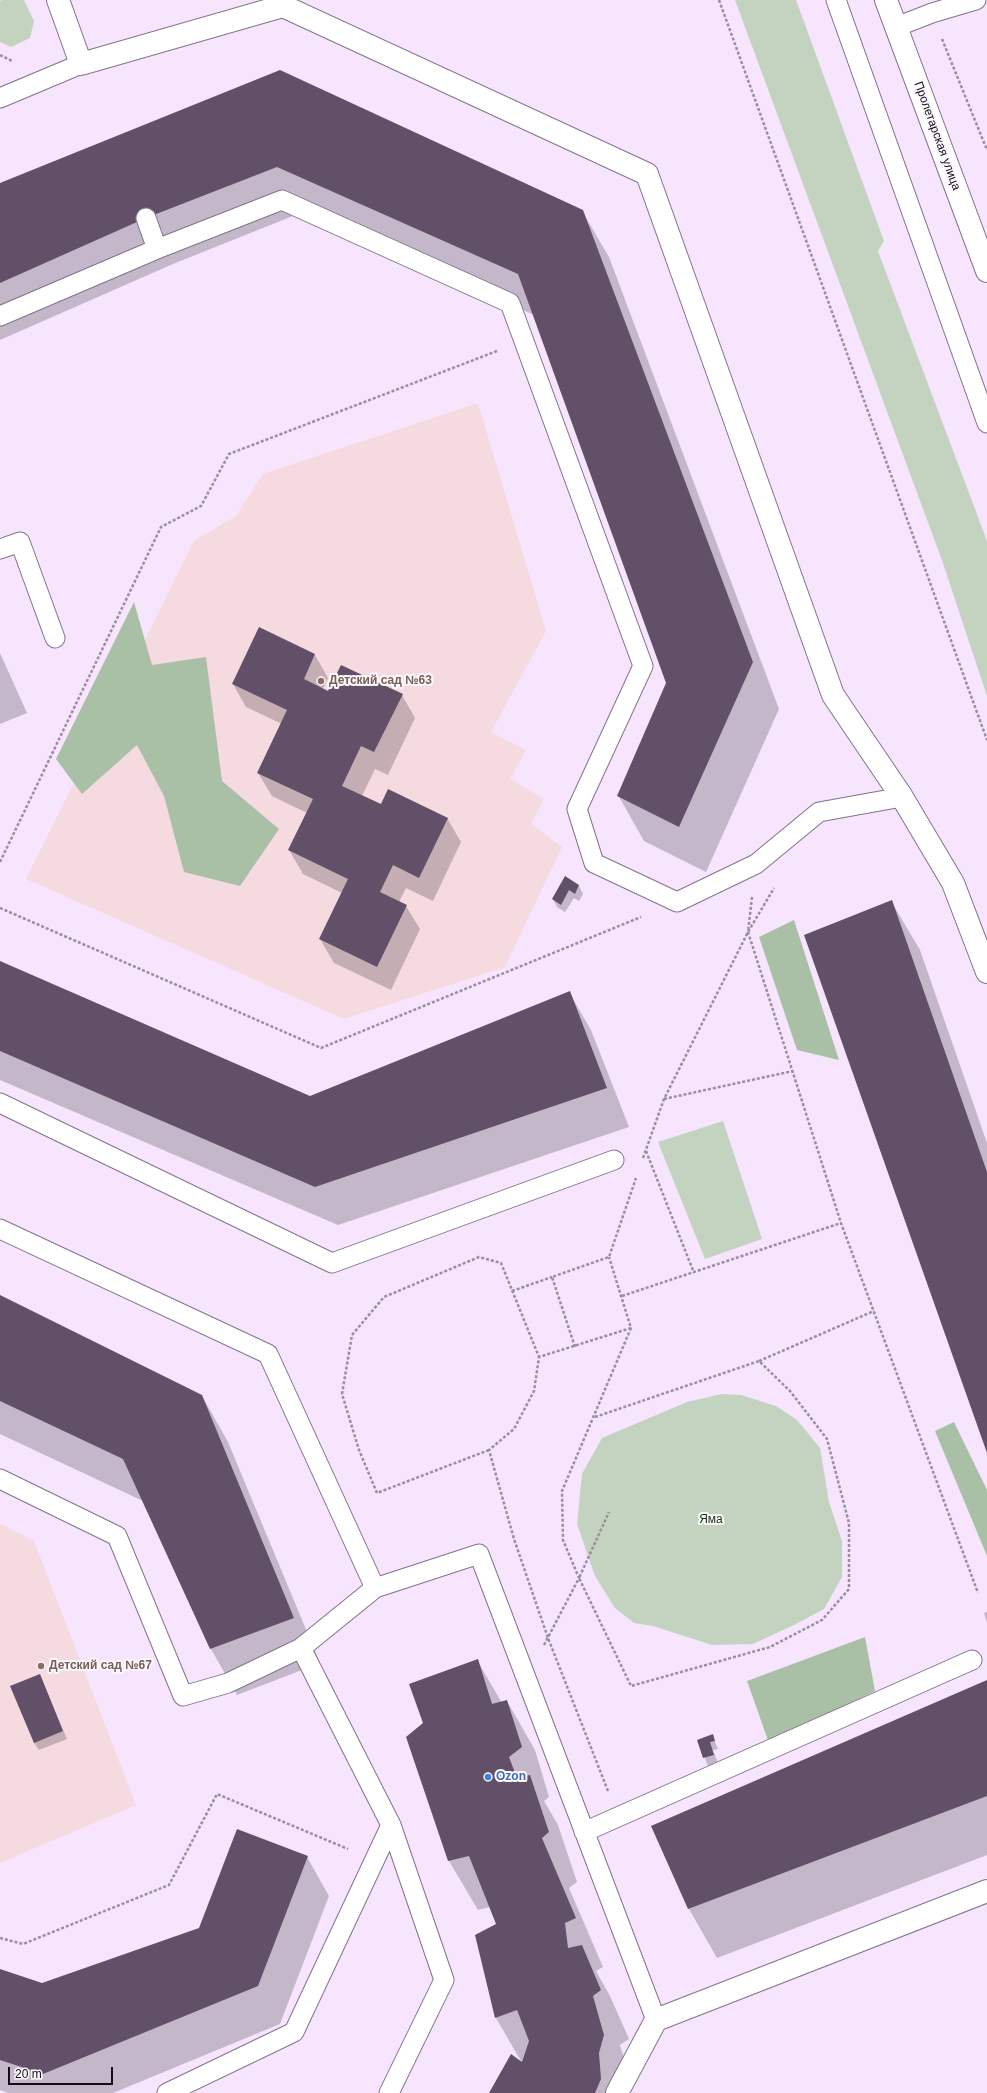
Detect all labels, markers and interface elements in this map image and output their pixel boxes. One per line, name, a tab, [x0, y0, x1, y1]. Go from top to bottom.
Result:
street label: Пролетарская улица	[911, 80, 963, 192]
place label: Детский сад №63	[329, 674, 432, 688]
marker: Детский сад №63	[316, 676, 326, 686]
park label: Яма	[699, 1513, 723, 1527]
place label: Детский сад №67	[49, 1659, 152, 1673]
marker: Детский сад №67	[36, 1661, 46, 1671]
place label: Ozon	[496, 1770, 526, 1784]
marker: Ozon	[483, 1772, 493, 1782]
scale bar	[10, 2059, 115, 2085]
text: 20 m	[15, 2067, 42, 2081]

